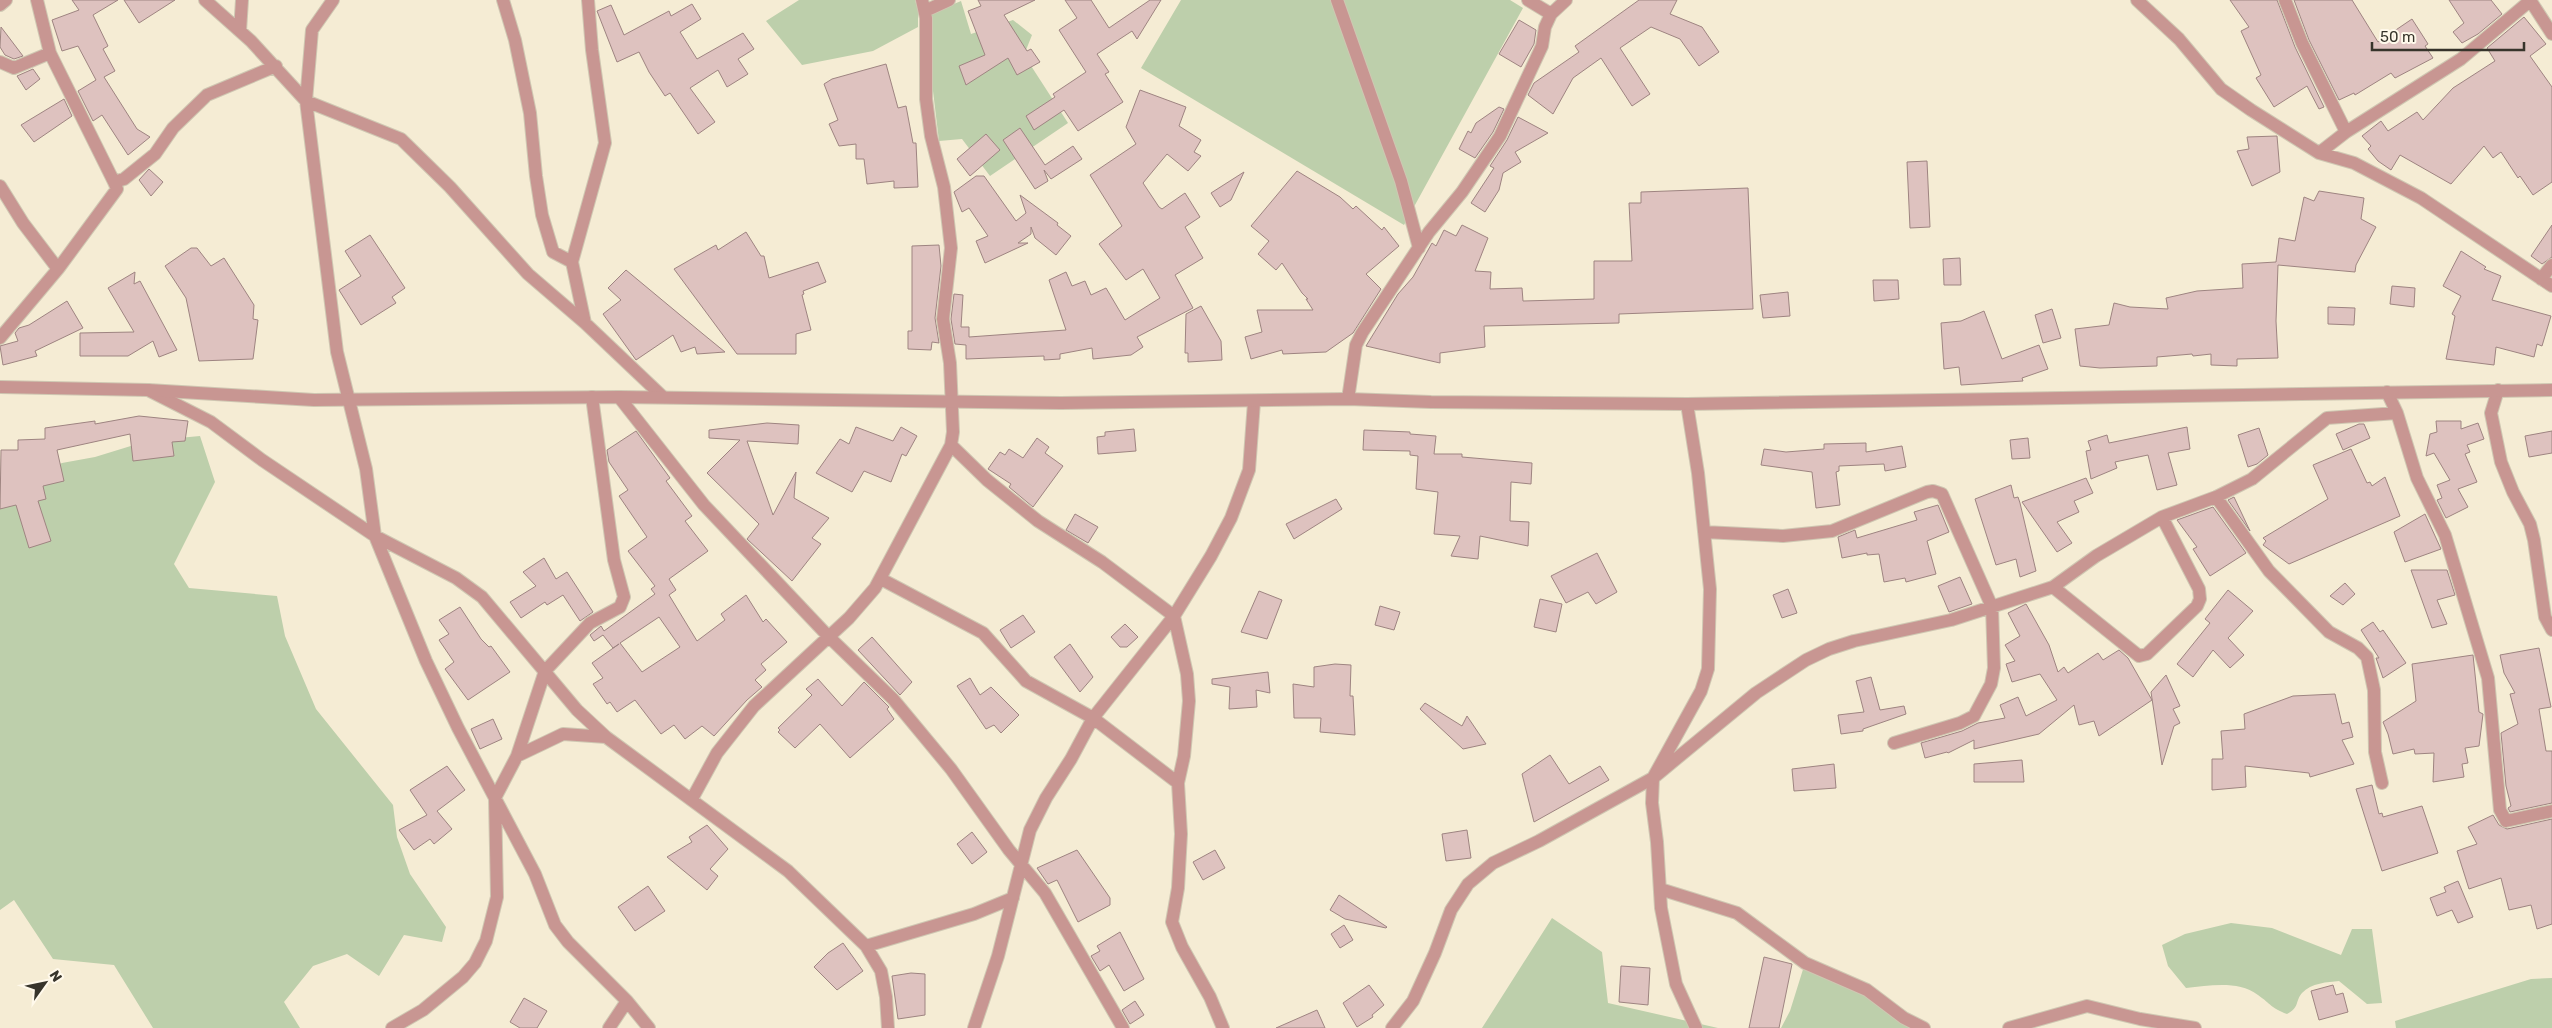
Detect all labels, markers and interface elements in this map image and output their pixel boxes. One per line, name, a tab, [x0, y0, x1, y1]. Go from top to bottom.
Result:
scale bar	[2372, 20, 2524, 52]
text: 50 m	[2380, 28, 2415, 46]
north arrow	[20, 958, 70, 1008]
text: N	[46, 967, 65, 985]

